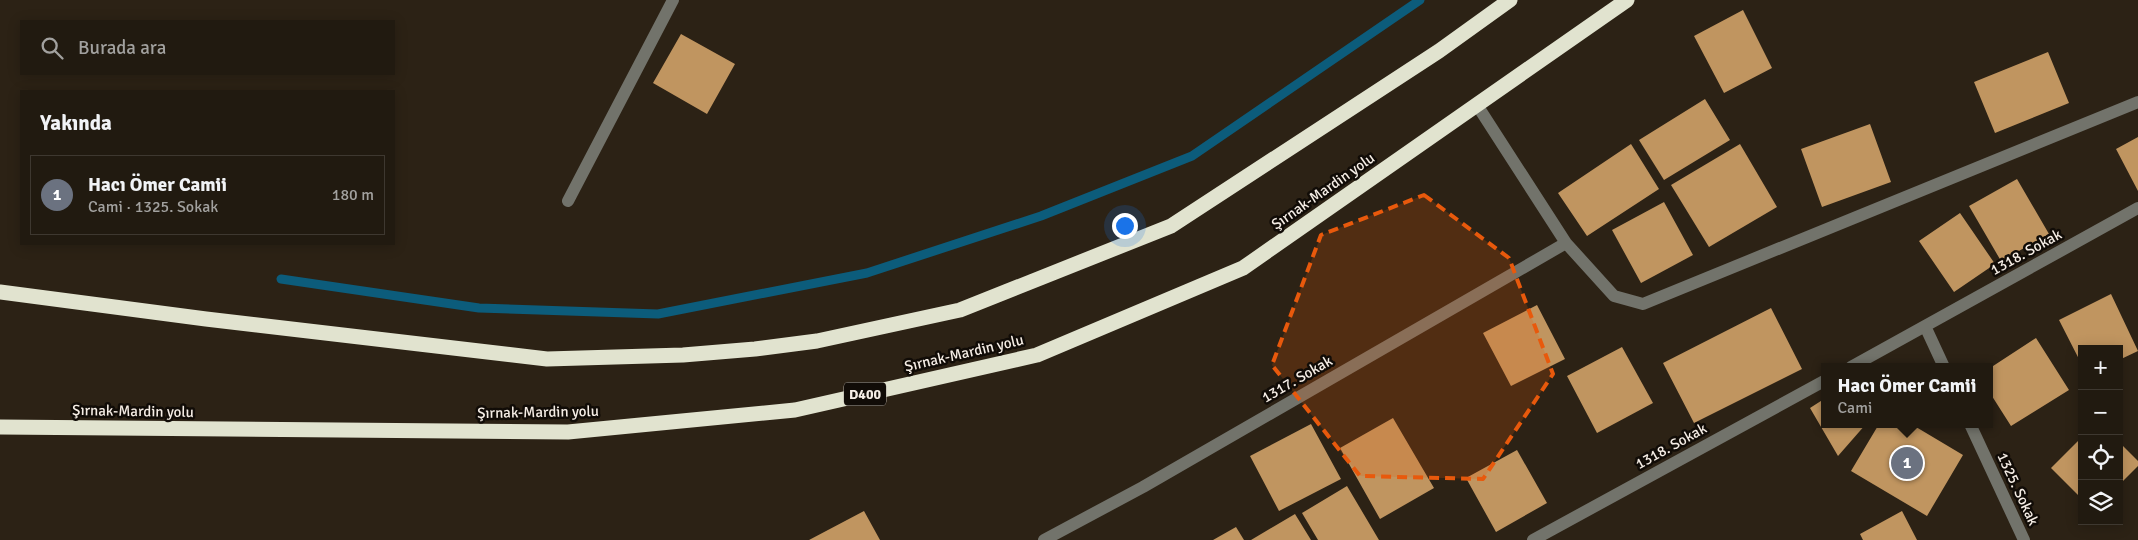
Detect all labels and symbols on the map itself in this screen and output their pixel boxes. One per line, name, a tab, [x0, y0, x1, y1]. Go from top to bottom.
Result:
street label: Şırnak-Mardin yolu	[1268, 149, 1378, 233]
your location	[1112, 213, 1138, 239]
street label: 1318. Sokak	[1987, 225, 2065, 279]
street label: Şırnak-Mardin yolu	[903, 331, 1025, 375]
street label: 1317. Sokak	[1259, 351, 1336, 406]
road number: D400	[844, 382, 886, 406]
street label: Şırnak-Mardin yolu	[72, 401, 194, 421]
street label: Şırnak-Mardin yolu	[477, 402, 599, 422]
street label: 1318. Sokak	[1632, 419, 1710, 473]
pin: 1	[1891, 444, 1923, 482]
street label: 1325. Sokak	[1993, 450, 2043, 529]

